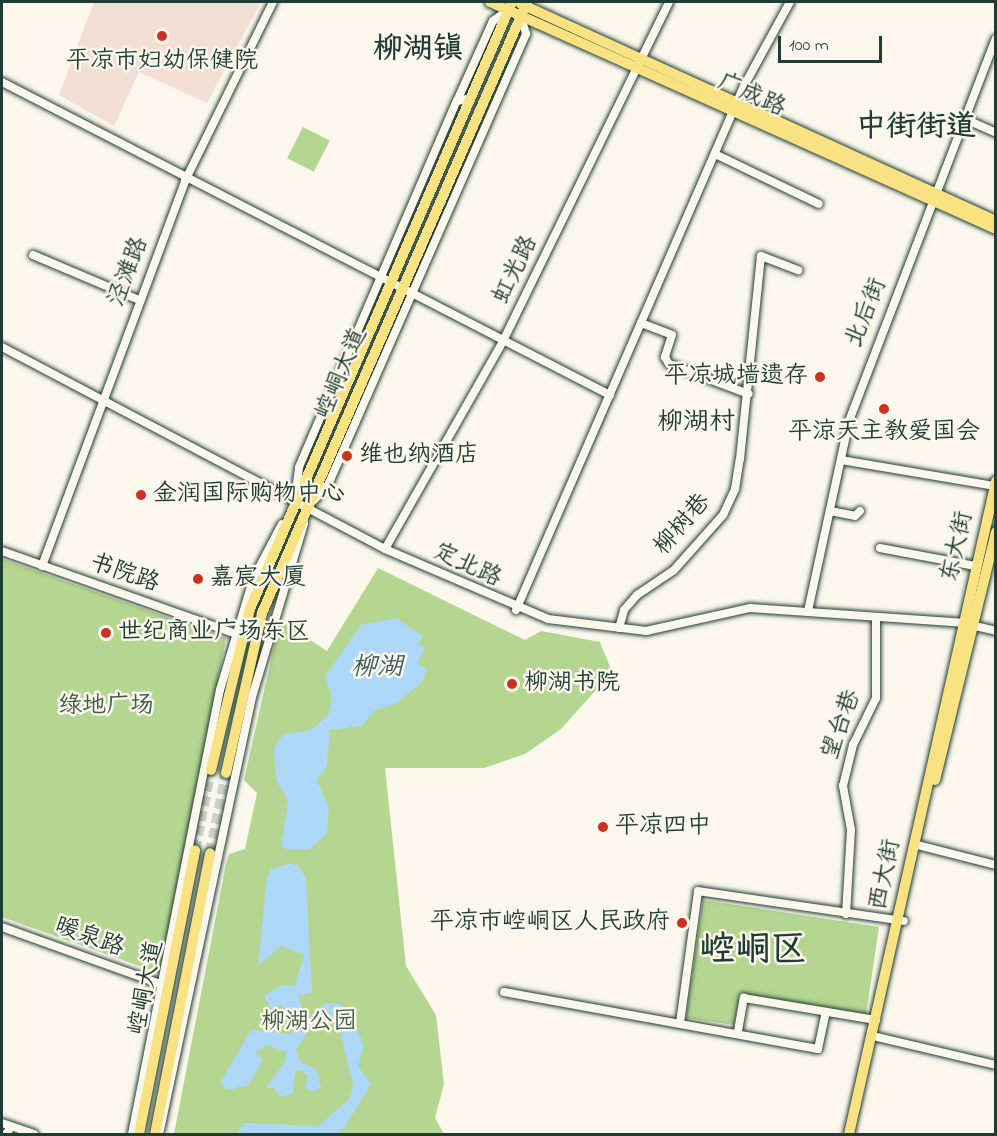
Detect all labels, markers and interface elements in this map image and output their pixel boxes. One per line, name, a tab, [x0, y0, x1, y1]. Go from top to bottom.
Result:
scale bar	[781, 24, 884, 62]
marker: 平凉市妇幼保健院	[153, 27, 171, 45]
district label: 柳湖镇	[373, 32, 463, 68]
text: 100 m	[789, 33, 829, 59]
place label: 平凉市妇幼保健院	[66, 48, 258, 76]
street label: 广成路	[712, 68, 790, 124]
district label: 中街街道	[856, 110, 976, 146]
street label: 虹光路	[487, 231, 545, 309]
street label: 泾滩路	[103, 233, 155, 311]
street label: 北后街	[840, 274, 894, 352]
street label: 崆峒大道	[310, 324, 374, 424]
place label: 平凉城墙遗存	[664, 363, 808, 391]
marker: 平凉城墙遗存	[813, 370, 827, 384]
marker: 平涼天主教爱国会	[877, 402, 891, 416]
district label: 柳湖村	[657, 408, 735, 440]
place label: 平涼天主教爱国会	[788, 419, 980, 447]
place label: 维也纳酒店	[359, 442, 479, 470]
marker: 维也纳酒店	[340, 449, 354, 463]
place label: 金润国际购物中心	[153, 481, 345, 509]
marker: 金润国际购物中心	[134, 488, 148, 502]
street label: 柳树巷	[649, 488, 717, 562]
street label: 东大街	[936, 509, 980, 585]
street label: 定北路	[428, 538, 506, 594]
street label: 书院路	[85, 549, 163, 599]
place label: 嘉宸大厦	[210, 565, 306, 593]
marker: 嘉宸大厦	[191, 572, 205, 586]
place label: 世纪商业广场东区	[118, 619, 310, 647]
marker: 世纪商业广场东区	[99, 626, 113, 640]
water label: 柳湖	[351, 653, 403, 685]
place label: 柳湖书院	[524, 670, 620, 698]
marker: 柳湖书院	[505, 677, 519, 691]
street label: 望台巷	[817, 686, 867, 764]
park label: 绿地广场	[58, 693, 154, 721]
place label: 平凉四中	[615, 813, 711, 841]
marker: 平凉四中	[596, 820, 610, 834]
street label: 西大街	[864, 837, 908, 913]
place label: 平凉市崆峒区人民政府	[430, 909, 670, 937]
street label: 暖泉路	[50, 912, 128, 964]
marker: 平凉市崆峒区人民政府	[675, 916, 689, 930]
district label: 崆峒区	[699, 930, 807, 974]
street label: 崆峒大道	[124, 938, 170, 1038]
park label: 柳湖公园	[261, 1009, 357, 1037]

